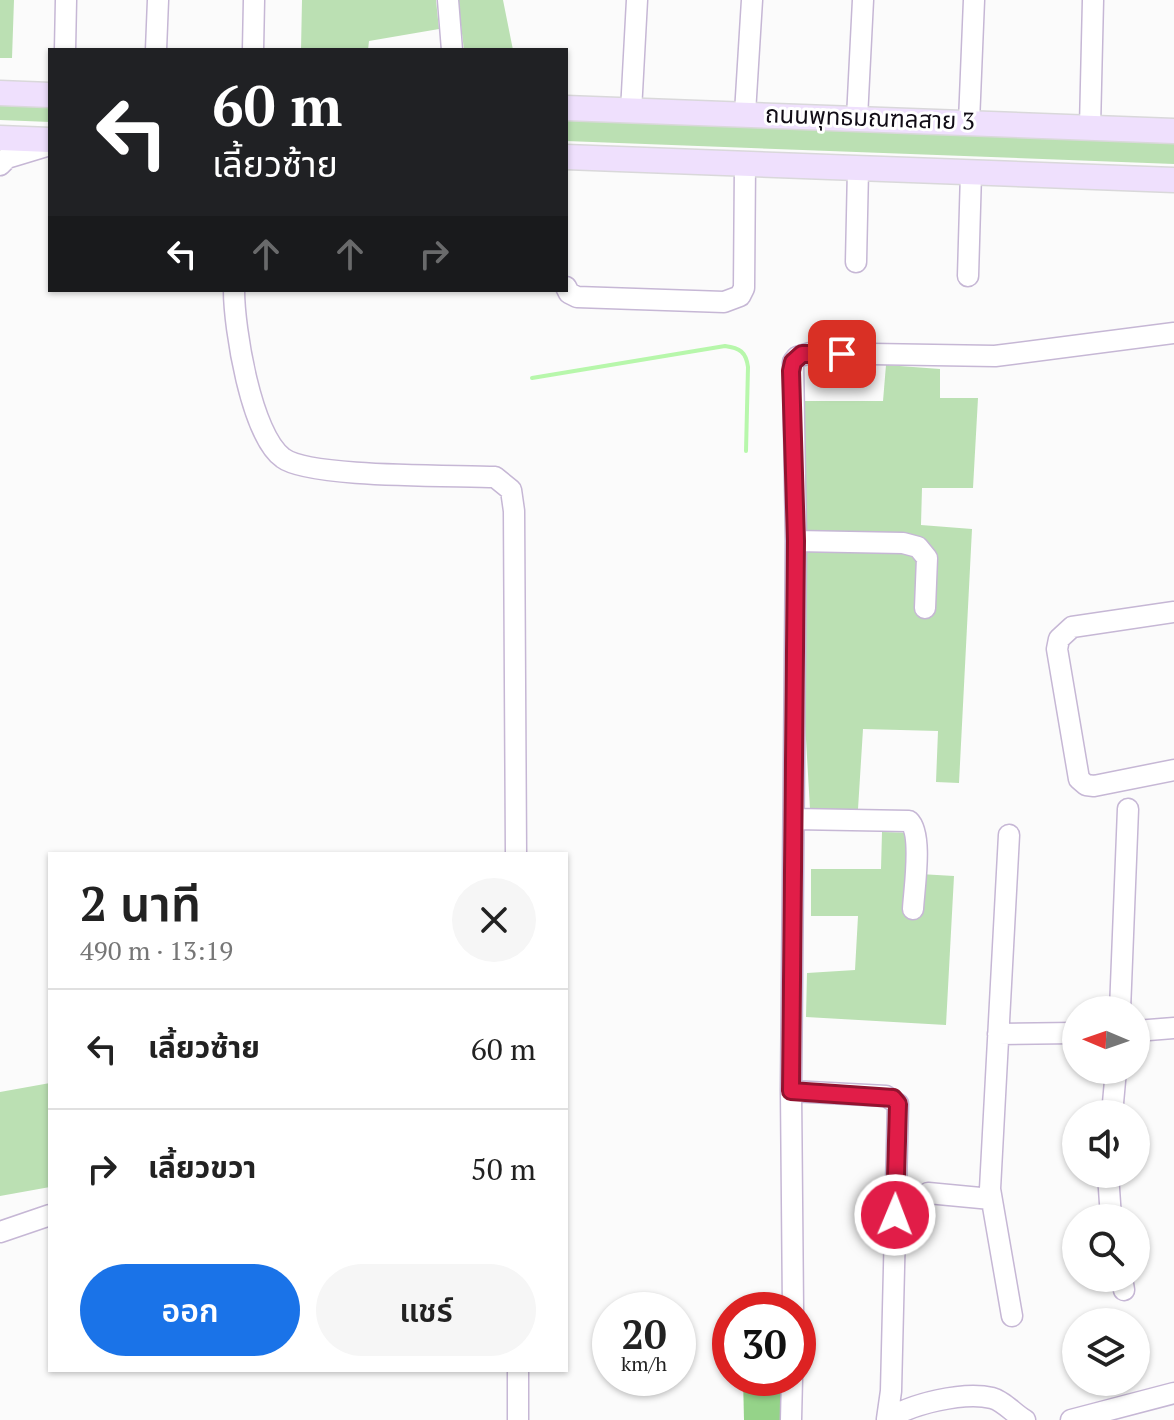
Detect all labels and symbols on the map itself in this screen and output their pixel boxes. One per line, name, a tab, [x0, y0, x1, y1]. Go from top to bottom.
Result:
street label: ถนนพุทธมณฑลสาย 3	[765, 97, 975, 137]
pin	[808, 320, 876, 388]
north arrow	[1062, 996, 1150, 1084]
position arrow	[853, 1173, 937, 1257]
speed limit sign: 30	[712, 1292, 816, 1396]

